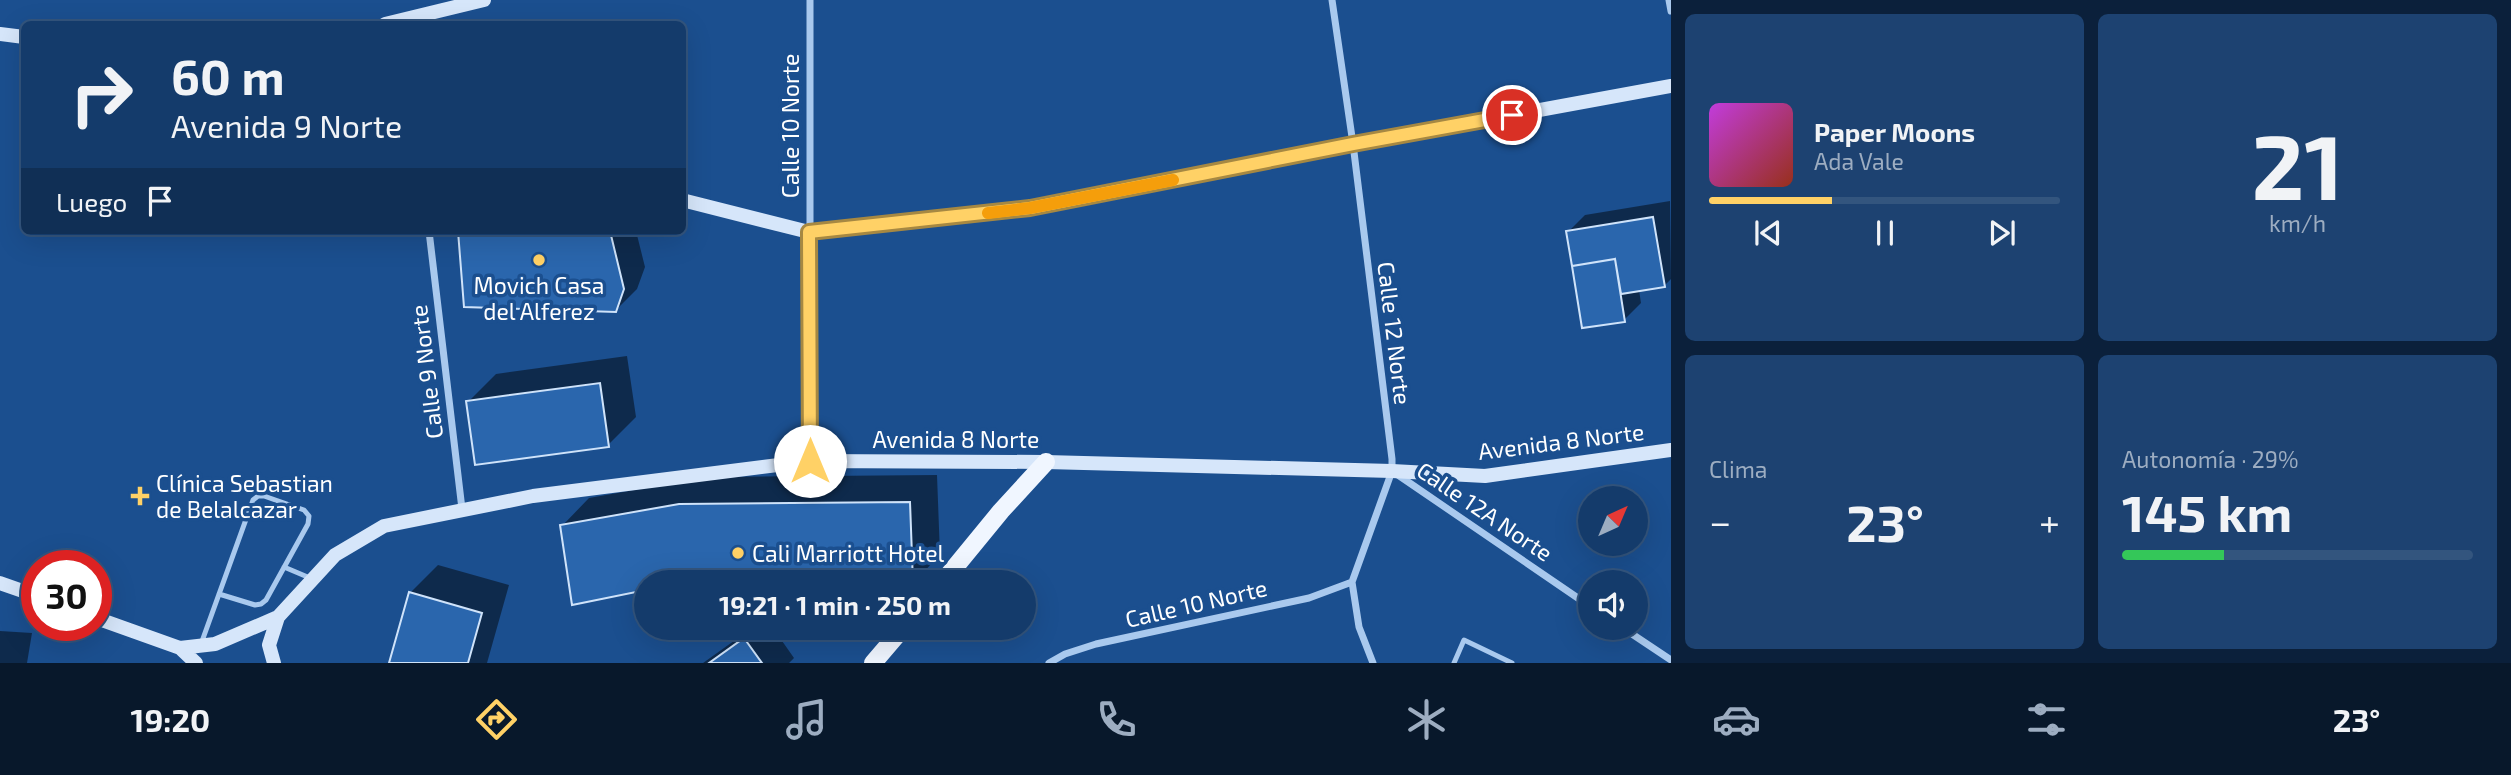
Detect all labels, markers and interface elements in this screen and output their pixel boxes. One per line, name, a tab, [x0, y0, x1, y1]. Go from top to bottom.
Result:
text: 60 m	[171, 46, 285, 105]
icon: right	[56, 49, 147, 140]
street label: Calle 10 Norte	[776, 54, 804, 198]
pin	[1482, 85, 1542, 145]
icon: arrive	[1493, 96, 1531, 134]
text: Avenida 9 Norte	[171, 106, 402, 144]
text: 21	[2251, 109, 2344, 218]
text: Paper Moons	[1814, 116, 1975, 147]
text: Ada Vale	[1814, 147, 1904, 175]
icon: arrive	[141, 182, 179, 220]
text: Luego	[56, 186, 127, 217]
text: km/h	[2269, 209, 2326, 237]
icon: previous	[1749, 214, 1787, 252]
icon: pause	[1866, 214, 1904, 252]
icon: next	[1983, 214, 2021, 252]
marker: Movich Casa del Alferez	[531, 252, 547, 268]
street label: Calle 12 Norte	[1372, 260, 1418, 406]
place label: Movich Casa del Alferez	[474, 271, 604, 325]
street label: Calle 9 Norte	[404, 303, 448, 441]
street label: Avenida 8 Norte	[1476, 417, 1646, 465]
position arrow	[773, 424, 847, 498]
street label: Avenida 8 Norte	[873, 425, 1039, 453]
text: Autonomía · 29%	[2122, 445, 2299, 473]
street label: Calle 12A Norte	[1412, 455, 1558, 567]
text: Clima	[1709, 455, 1767, 483]
place label: Clínica Sebastian de Belalcazar	[156, 469, 333, 523]
text: 145 km	[2122, 480, 2292, 542]
marker: Clínica Sebastian de Belalcazar	[130, 486, 150, 506]
north arrow	[1578, 486, 1648, 556]
map controls	[1578, 486, 1648, 640]
text: 23°	[1846, 490, 1924, 552]
text: −	[1709, 498, 1731, 544]
text: +	[2039, 498, 2060, 544]
place label: Cali Marriott Hotel	[752, 539, 945, 567]
marker: Cali Marriott Hotel	[730, 545, 746, 561]
speed limit sign: 30	[21, 550, 112, 641]
button: sound	[1578, 570, 1648, 640]
street label: Calle 10 Norte	[1122, 573, 1270, 633]
text: 19:21 · 1 min · 250 m	[719, 589, 951, 620]
icon: directions	[472, 695, 521, 744]
icon: music	[782, 695, 831, 744]
icon: phone	[1092, 695, 1141, 744]
icon: climate	[1402, 695, 1451, 744]
icon: car	[1712, 695, 1761, 744]
icon: filters	[2022, 695, 2071, 744]
text: 19:20	[131, 700, 210, 738]
text: 23°	[2333, 700, 2380, 738]

